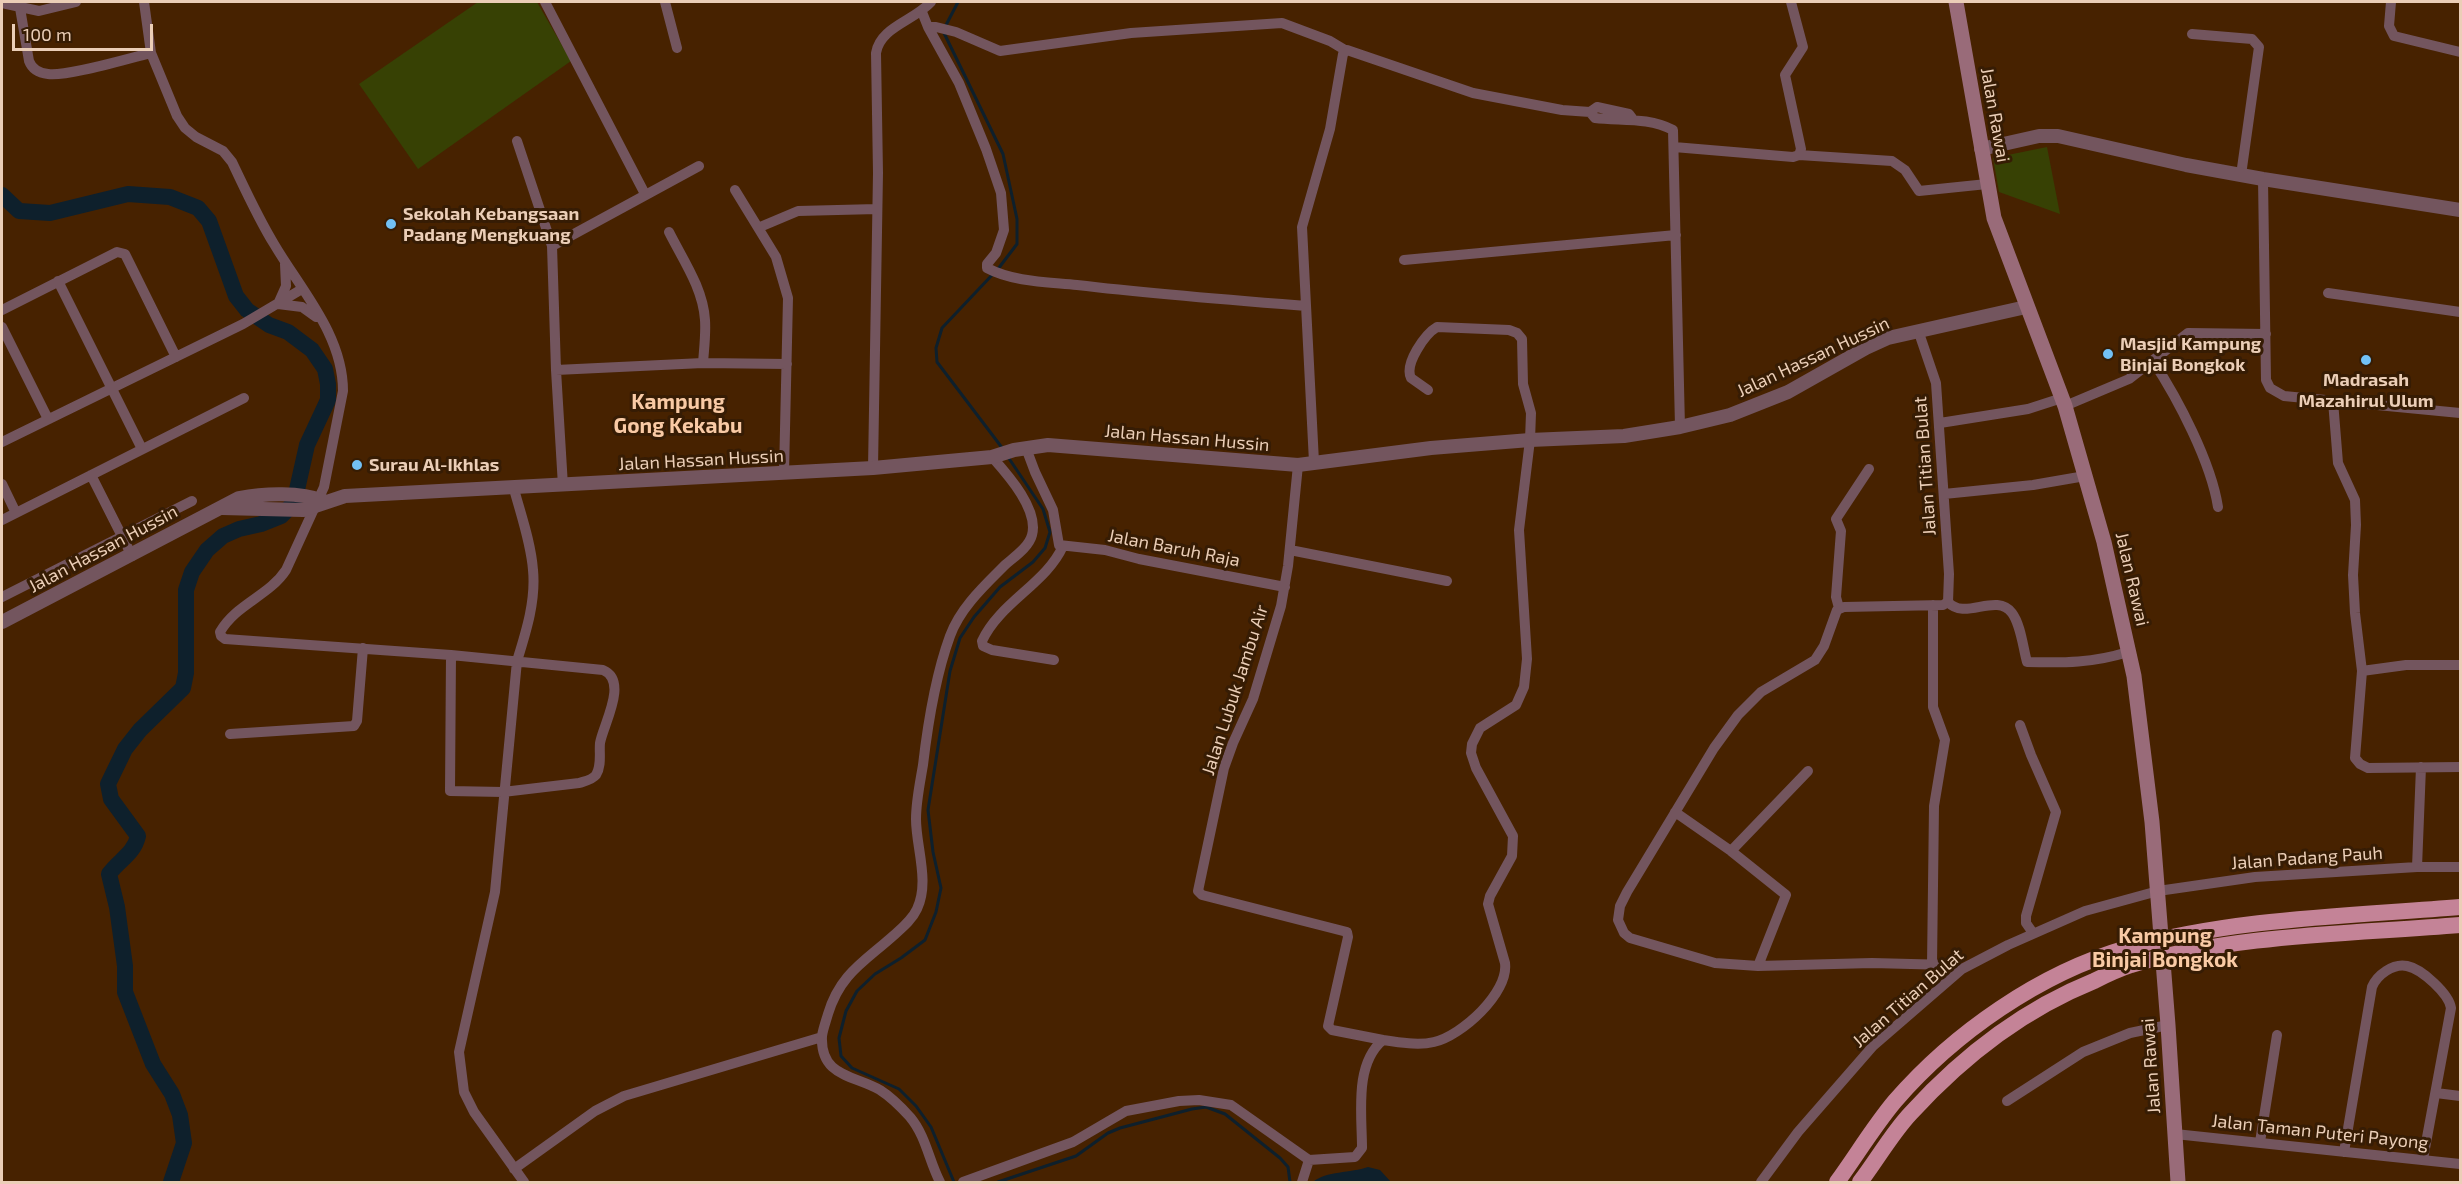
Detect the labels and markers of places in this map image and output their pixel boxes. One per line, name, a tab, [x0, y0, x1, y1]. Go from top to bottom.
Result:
place label: Sekolah Kebangsaan Padang Mengkuang	[403, 203, 579, 246]
marker: Sekolah Kebangsaan Padang Mengkuang	[384, 217, 398, 231]
place label: Masjid Kampung Binjai Bongkok	[2120, 333, 2261, 376]
marker: Masjid Kampung Binjai Bongkok	[2101, 347, 2115, 361]
marker: Madrasah Mazahirul Ulum	[2359, 353, 2373, 367]
place label: Madrasah Mazahirul Ulum	[2298, 369, 2434, 412]
place label: Surau Al-Ikhlas	[369, 454, 499, 476]
marker: Surau Al-Ikhlas	[350, 458, 364, 472]

